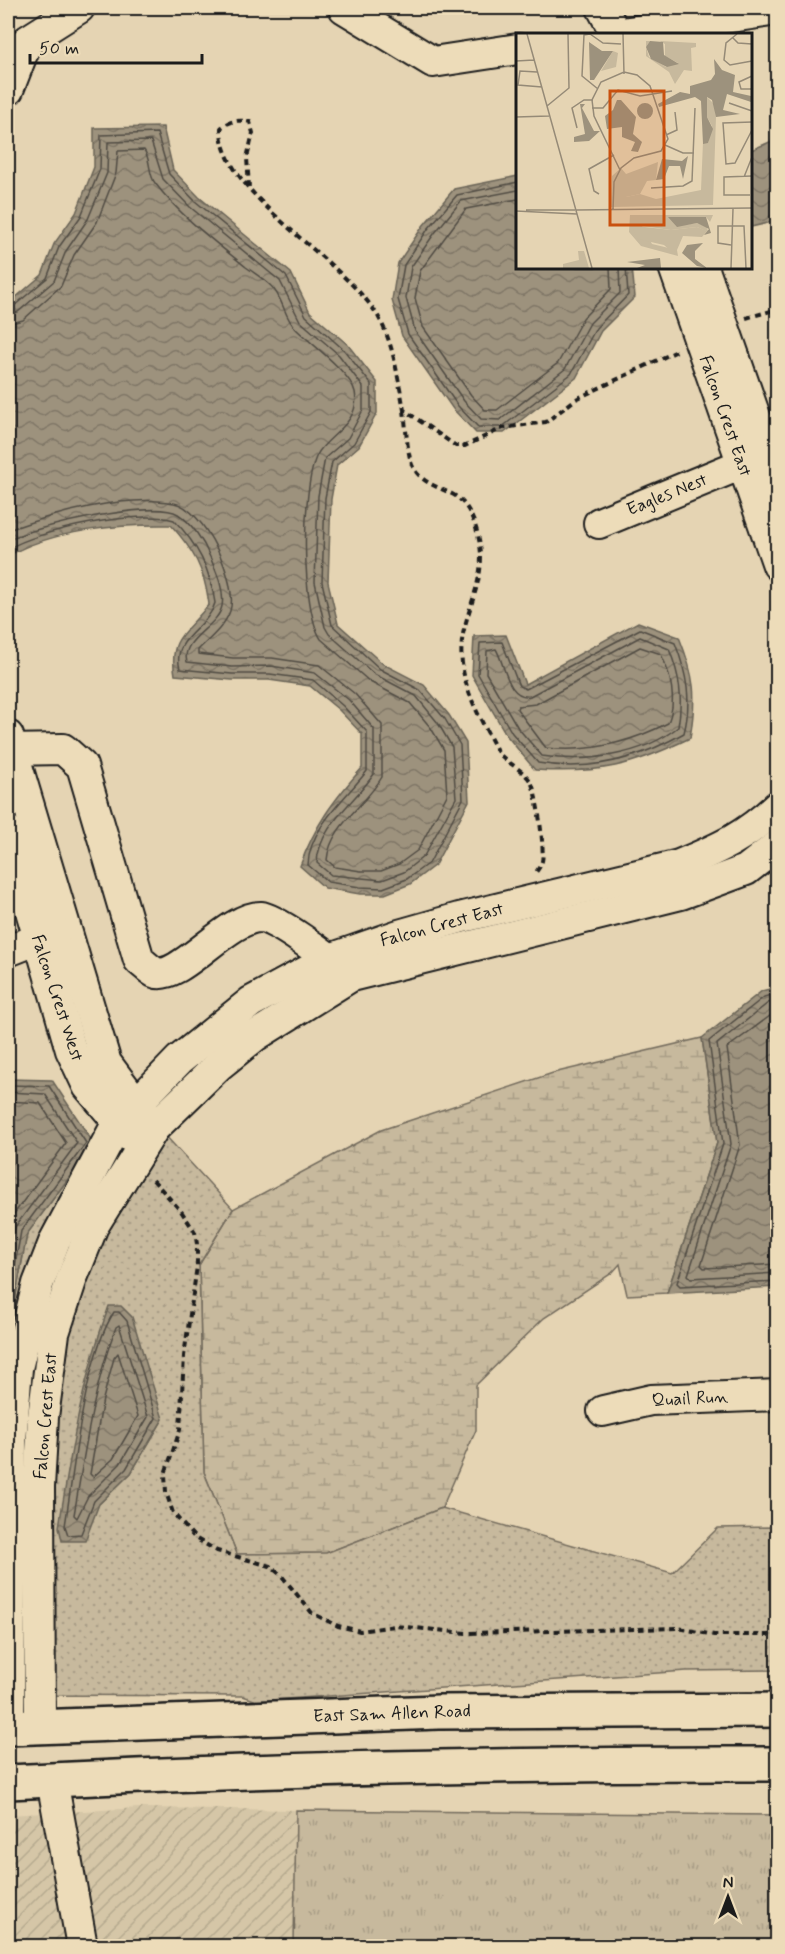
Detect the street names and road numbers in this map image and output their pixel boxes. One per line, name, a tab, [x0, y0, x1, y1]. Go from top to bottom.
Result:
street label: Falcon Crest East	[693, 352, 757, 480]
street label: Eagles Nest	[623, 468, 711, 522]
street label: Falcon Crest East	[378, 897, 507, 953]
street label: Falcon Crest West	[25, 932, 89, 1065]
street label: Falcon Crest East	[29, 1351, 64, 1480]
street label: Quail Run	[651, 1385, 729, 1413]
street label: East Sam Allen Road	[313, 1699, 471, 1729]

